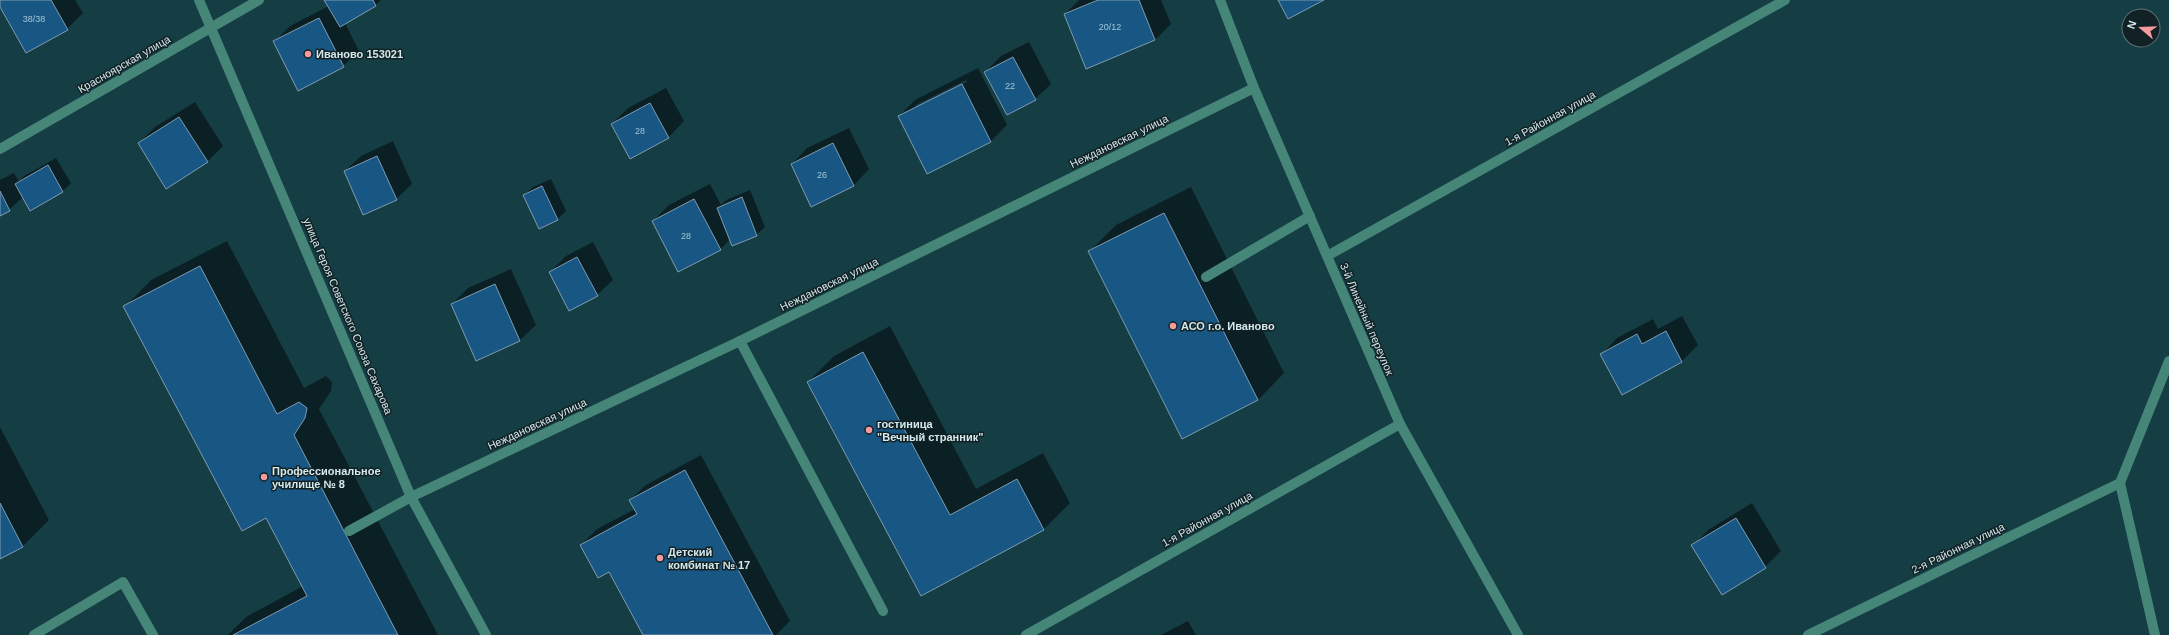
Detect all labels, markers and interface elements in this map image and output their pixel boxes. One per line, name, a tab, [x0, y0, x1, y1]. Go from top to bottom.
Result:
north arrow	[2121, 8, 2161, 48]
house number: 38/38	[23, 14, 45, 24]
text: N	[2125, 19, 2139, 30]
house number: 20/12	[1099, 22, 1121, 32]
street label: Красноярская улица	[76, 32, 173, 95]
place label: Иваново 153021	[316, 48, 403, 60]
marker: Иваново 153021	[303, 49, 313, 59]
house number: 22	[1005, 81, 1015, 91]
street label: 1-я Районная улица	[1503, 88, 1598, 148]
street label: Неждановская улица	[1068, 112, 1171, 170]
house number: 28	[635, 126, 645, 136]
house number: 26	[817, 170, 827, 180]
street label: улица Героя Советского Союза Сахарова	[301, 216, 395, 417]
house number: 28	[681, 231, 691, 241]
street label: Неждановская улица	[778, 255, 881, 313]
street label: 3-й Линейный переулок	[1338, 261, 1396, 377]
place label: АСО г.о. Иваново	[1181, 320, 1275, 332]
marker: АСО г.о. Иваново	[1168, 321, 1178, 331]
street label: Неждановская улица	[486, 395, 589, 452]
place label: гостиница "Вечный странник"	[877, 418, 983, 443]
marker: гостиница "Вечный странник"	[864, 425, 874, 435]
place label: Профессиональное училище № 8	[272, 465, 381, 490]
marker: Профессиональное училище № 8	[259, 472, 269, 482]
street label: 1-я Районная улица	[1160, 489, 1255, 549]
street label: 2-я Районная улица	[1910, 520, 2007, 576]
place label: Детский комбинат № 17	[668, 546, 750, 571]
marker: Детский комбинат № 17	[655, 553, 665, 563]

